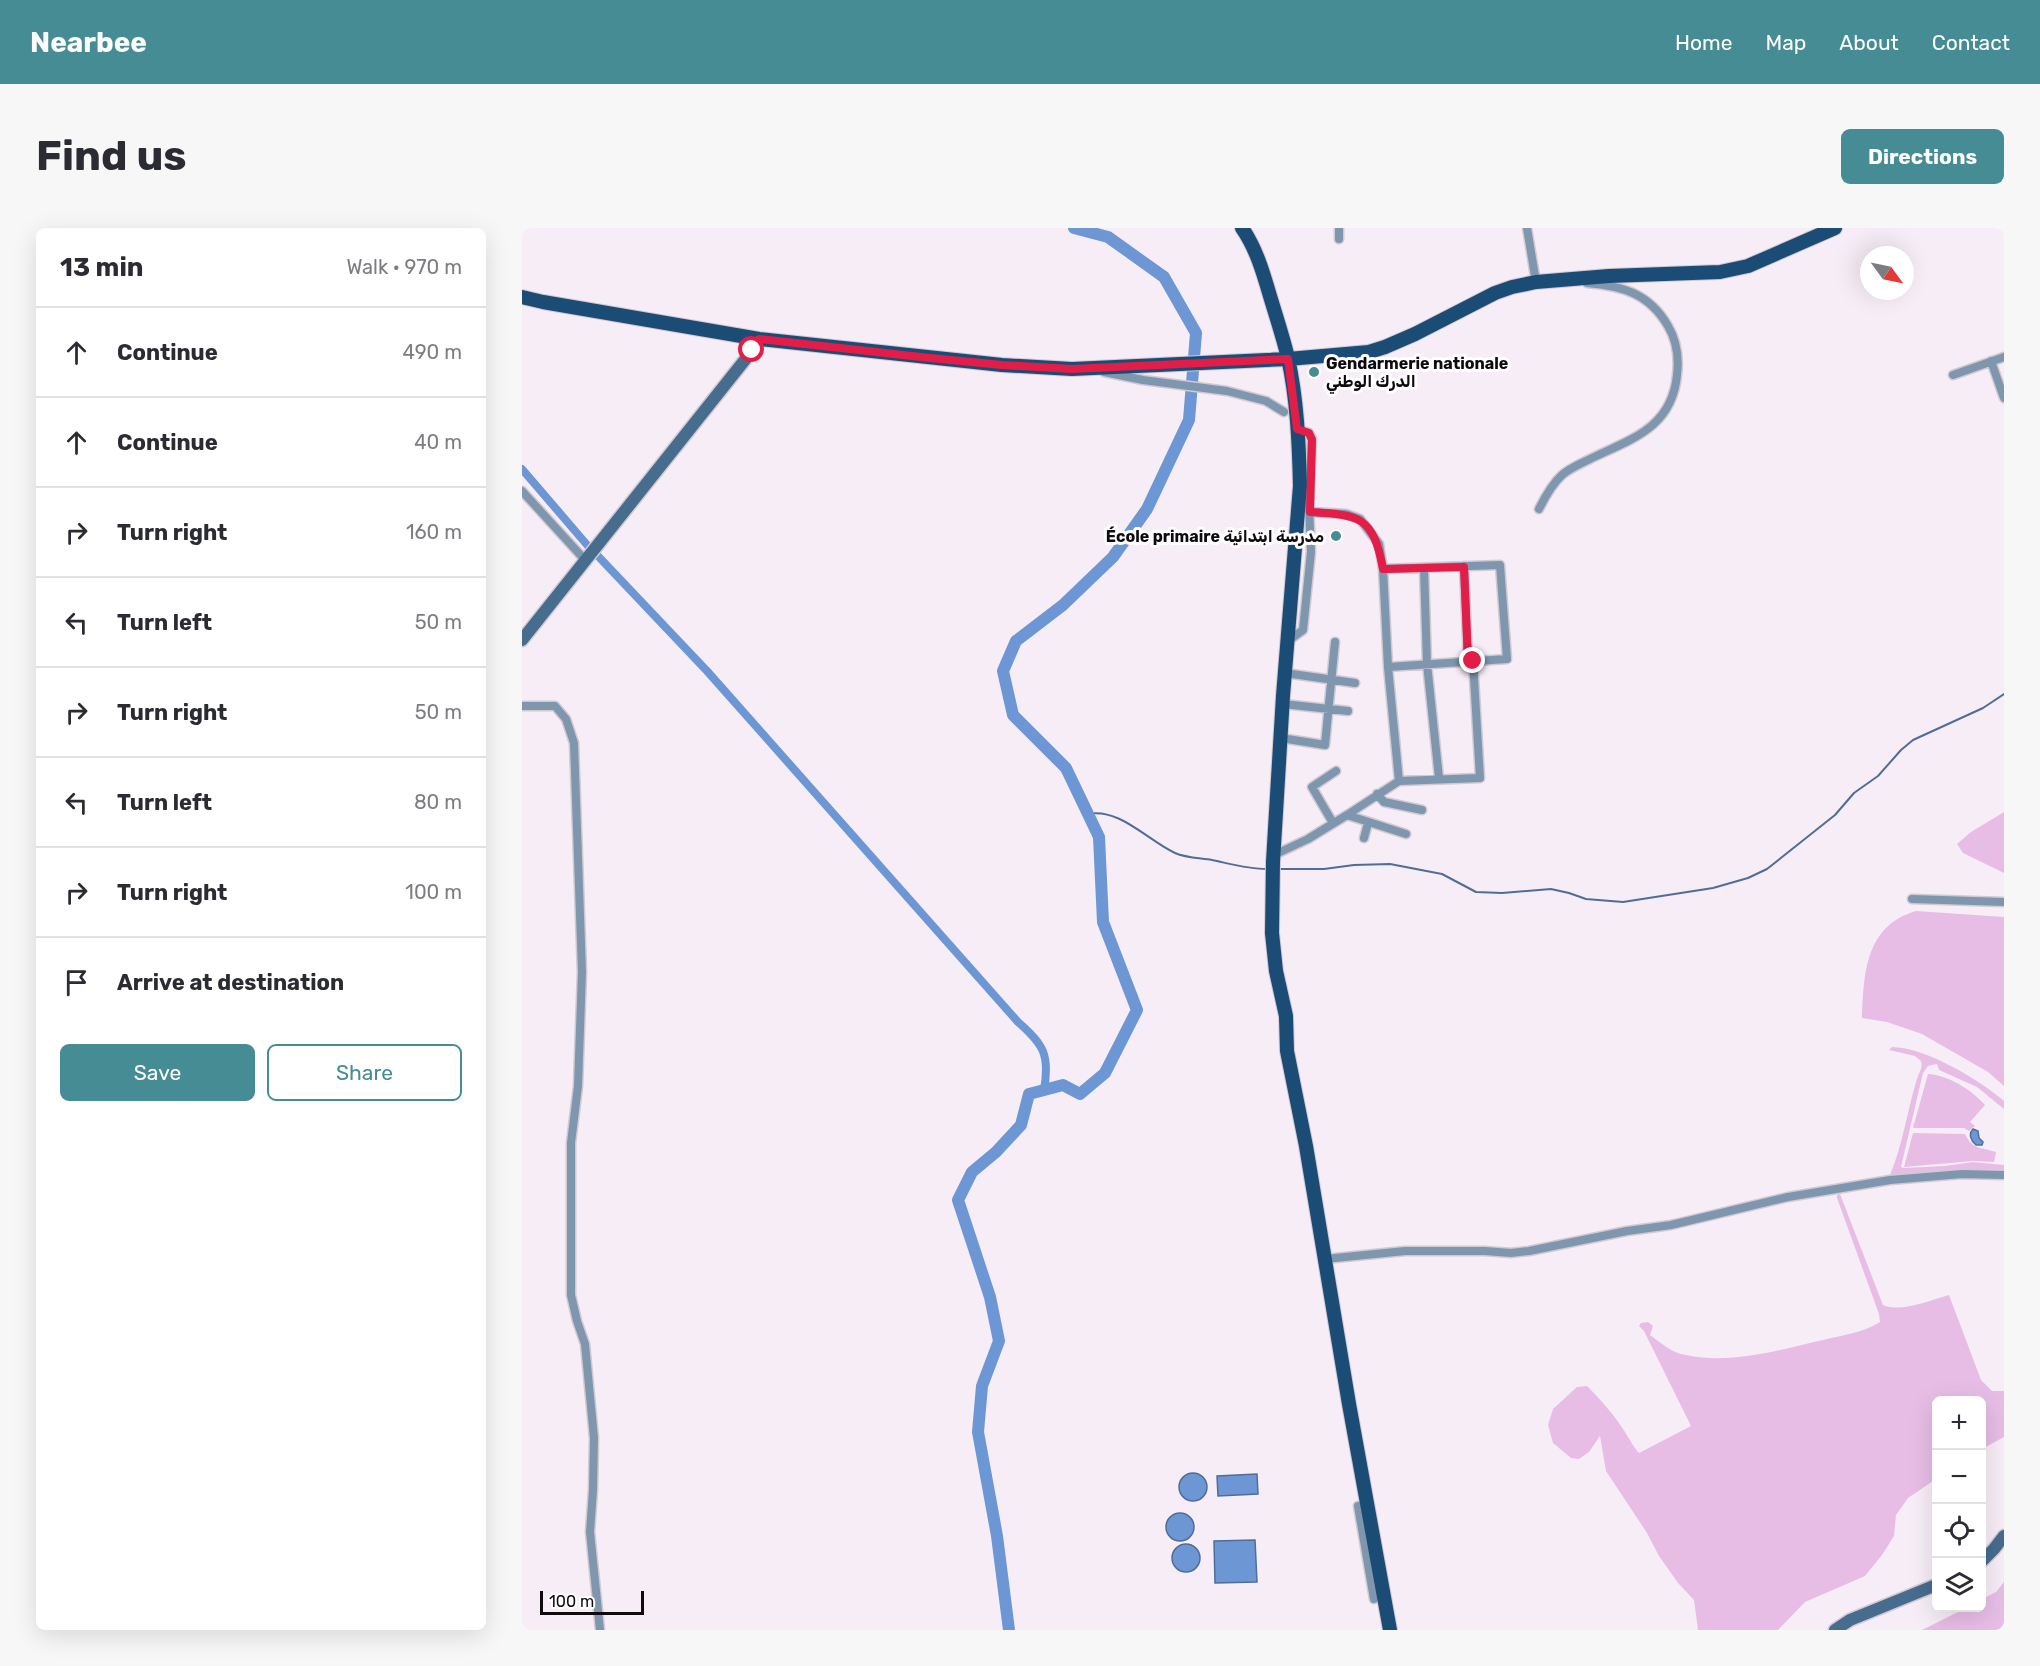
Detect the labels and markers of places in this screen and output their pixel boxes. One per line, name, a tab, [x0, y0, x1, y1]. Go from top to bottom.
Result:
place label: Gendarmerie nationale الدرك الوطني	[1326, 354, 1508, 394]
marker: Gendarmerie nationale الدرك الوطني	[1307, 365, 1321, 379]
place label: École primaire مدرسة ابتدائية	[1106, 526, 1324, 546]
marker: École primaire مدرسة ابتدائية	[1329, 529, 1343, 543]

